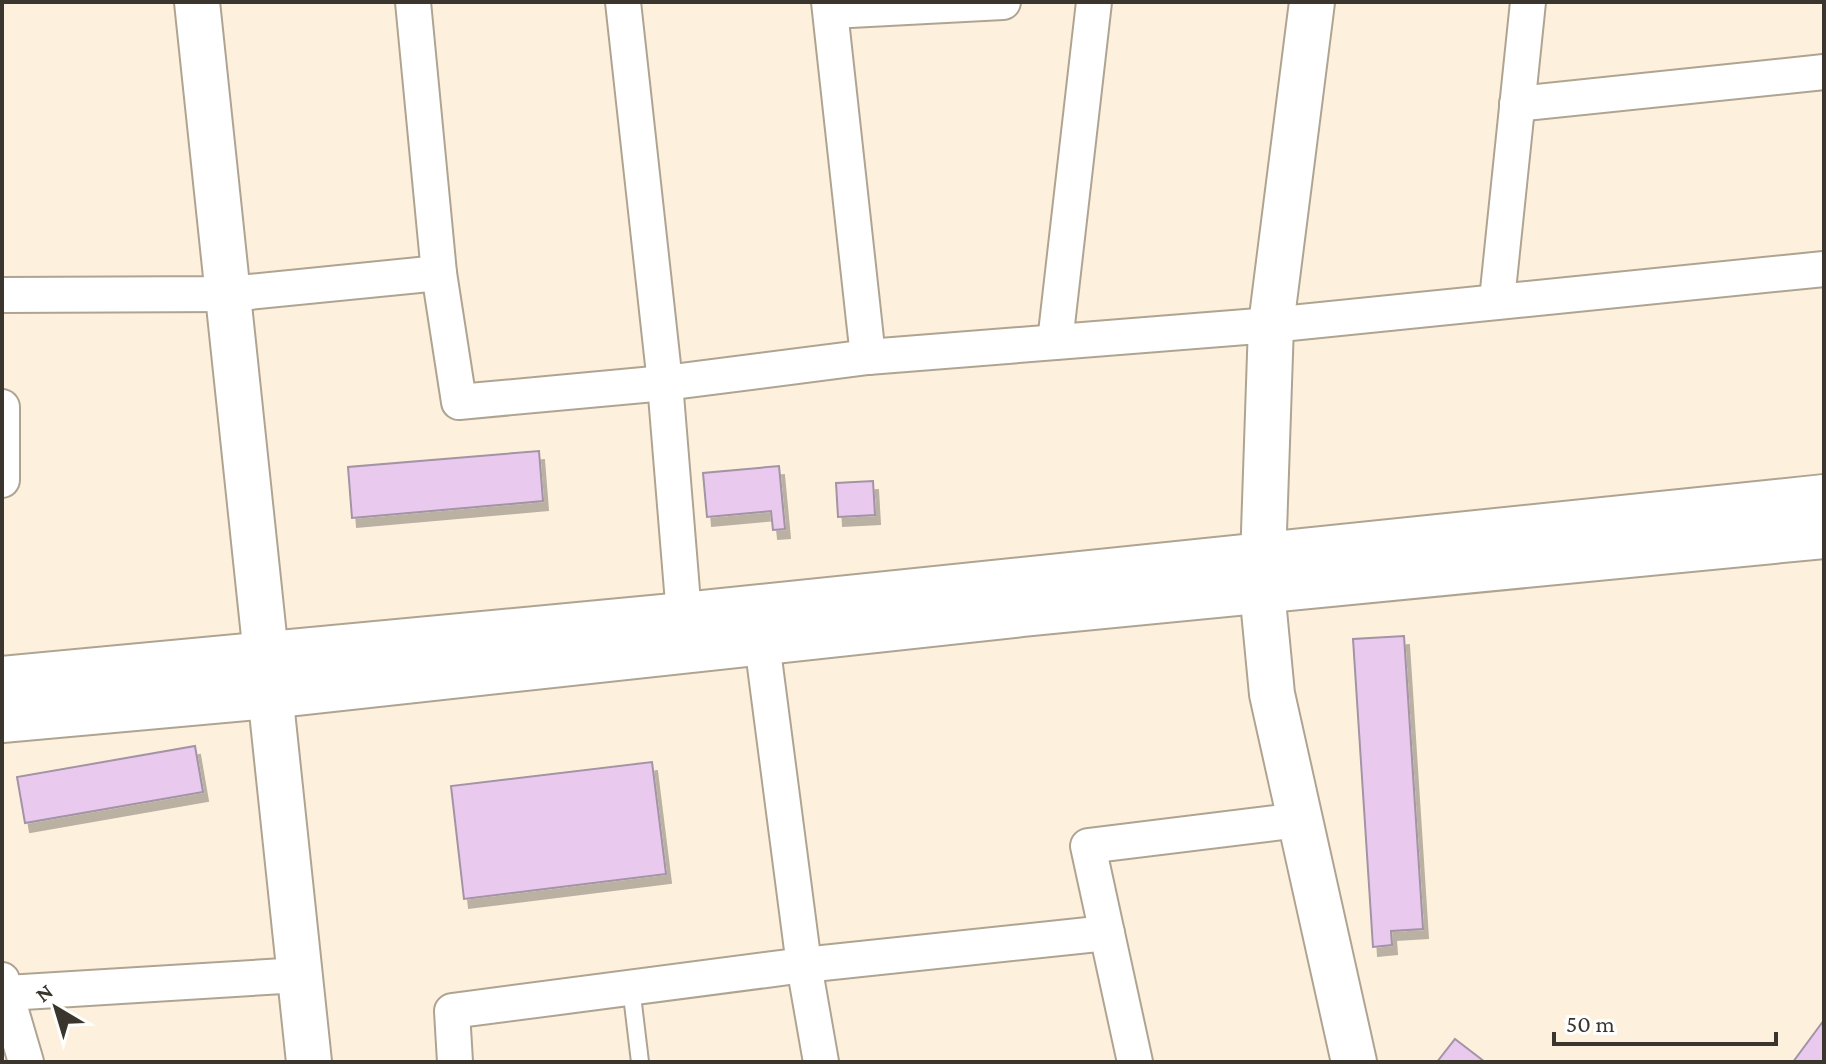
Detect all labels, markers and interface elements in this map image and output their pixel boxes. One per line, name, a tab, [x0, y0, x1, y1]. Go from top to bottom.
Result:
north arrow	[16, 968, 96, 1048]
text: N	[30, 978, 58, 1007]
scale bar	[1554, 996, 1776, 1046]
text: 50 m	[1566, 1010, 1615, 1037]

